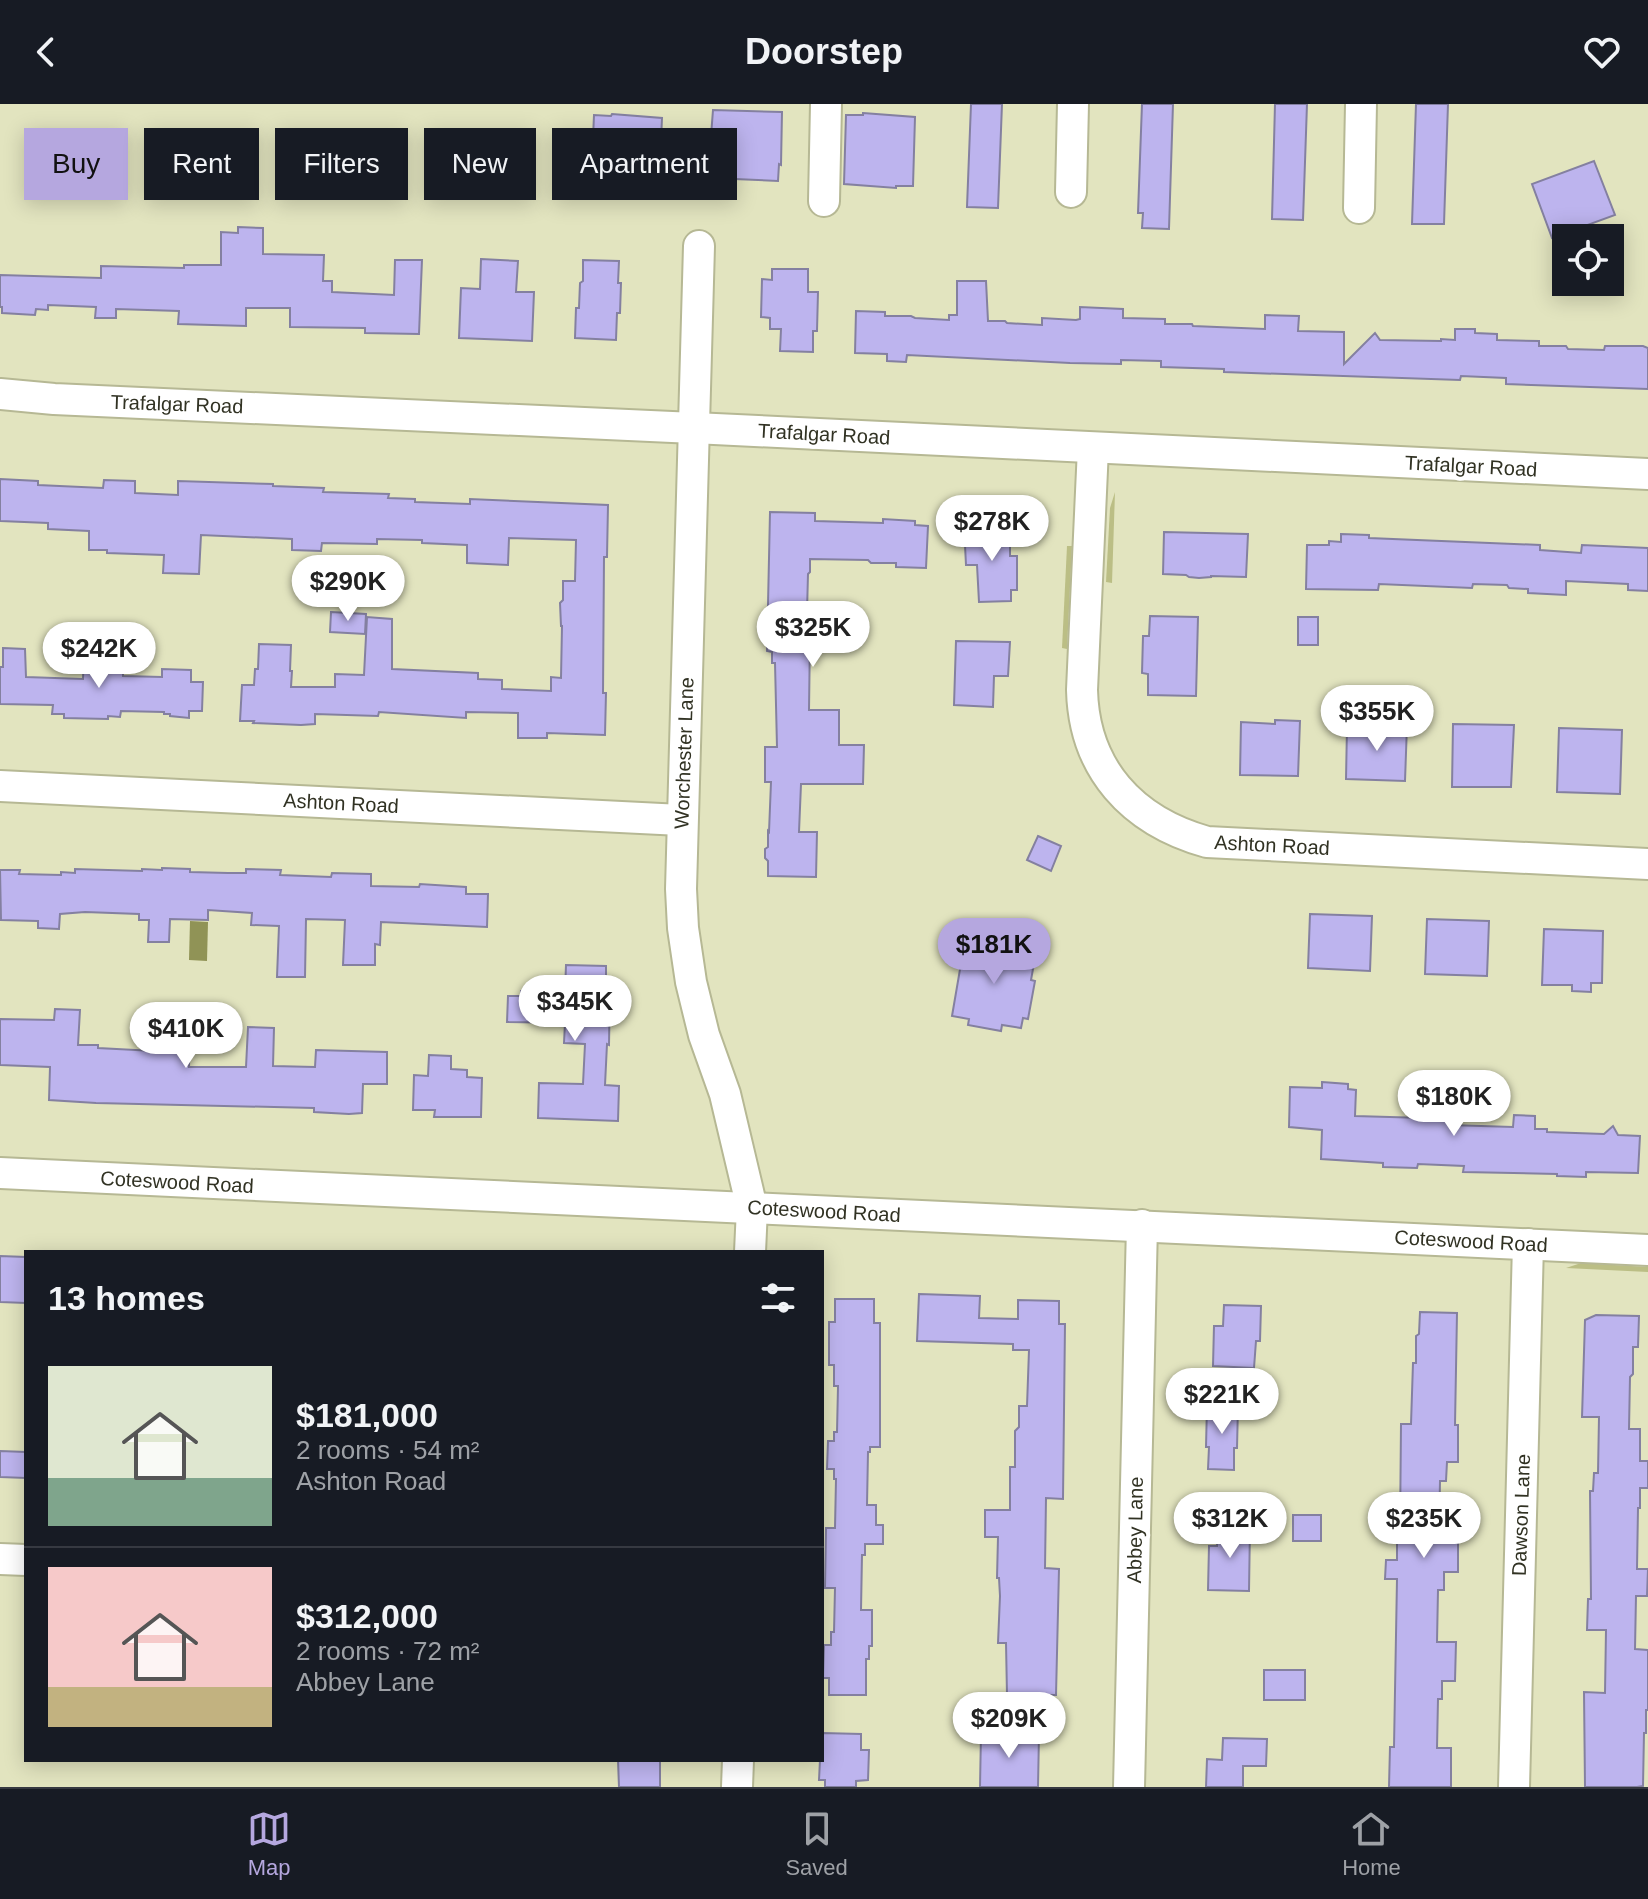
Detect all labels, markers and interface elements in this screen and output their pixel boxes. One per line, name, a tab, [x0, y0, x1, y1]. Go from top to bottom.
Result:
icon: back	[24, 30, 68, 74]
icon: heart	[1580, 30, 1624, 74]
text: Doorstep	[745, 31, 903, 72]
chip: Buy	[24, 128, 128, 200]
chip: Rent	[144, 128, 259, 200]
chip: Filters	[275, 128, 408, 200]
chip: New	[424, 128, 536, 200]
chip: Apartment	[552, 128, 737, 200]
map controls	[1552, 224, 1624, 296]
button: locate	[1552, 224, 1624, 296]
street label: Trafalgar Road	[110, 391, 244, 417]
street label: Trafalgar Road	[757, 420, 891, 448]
street label: Trafalgar Road	[1404, 452, 1538, 480]
pin: $278K	[936, 495, 1048, 563]
text: $278K	[954, 506, 1030, 536]
pin: $290K	[292, 555, 404, 623]
text: $290K	[310, 566, 386, 596]
pin: $325K	[757, 601, 869, 669]
text: $325K	[775, 612, 851, 642]
pin: $242K	[43, 622, 155, 690]
text: $242K	[61, 633, 137, 663]
street label: Worchester Lane	[670, 677, 698, 829]
pin: $355K	[1321, 685, 1433, 753]
text: $355K	[1339, 696, 1415, 726]
street label: Ashton Road	[283, 789, 399, 817]
street label: Ashton Road	[1214, 831, 1330, 859]
pin: $181K	[938, 918, 1050, 986]
text: $181K	[956, 929, 1032, 959]
pin: $345K	[519, 975, 631, 1043]
text: $345K	[537, 986, 613, 1016]
pin: $410K	[130, 1002, 242, 1070]
text: $410K	[148, 1013, 224, 1043]
pin: $180K	[1398, 1070, 1510, 1138]
text: $180K	[1416, 1081, 1492, 1111]
street label: Coteswood Road	[100, 1167, 254, 1197]
street label: Coteswood Road	[747, 1196, 901, 1226]
street label: Coteswood Road	[1394, 1226, 1548, 1256]
icon: filters	[756, 1276, 800, 1320]
text: 13 homes	[48, 1279, 205, 1317]
pin: $221K	[1166, 1368, 1278, 1436]
text: $221K	[1184, 1379, 1260, 1409]
text: $181,000	[296, 1396, 438, 1434]
icon: home	[112, 1398, 208, 1494]
text: 2 rooms · 54 m²	[296, 1435, 480, 1465]
street label: Dawson Lane	[1508, 1453, 1534, 1577]
text: Ashton Road	[296, 1466, 446, 1496]
street label: Abbey Lane	[1123, 1476, 1147, 1584]
pin: $312K	[1174, 1492, 1286, 1560]
pin: $235K	[1368, 1492, 1480, 1560]
text: $312K	[1192, 1503, 1268, 1533]
text: $235K	[1386, 1503, 1462, 1533]
text: $312,000	[296, 1597, 438, 1635]
icon: home	[112, 1599, 208, 1695]
text: 2 rooms · 72 m²	[296, 1636, 480, 1666]
text: Abbey Lane	[296, 1667, 435, 1697]
pin: $209K	[953, 1692, 1065, 1760]
text: $209K	[971, 1703, 1047, 1733]
tab: Map	[247, 1807, 291, 1881]
tab: Saved	[785, 1807, 848, 1881]
tab: Home	[1342, 1807, 1401, 1881]

